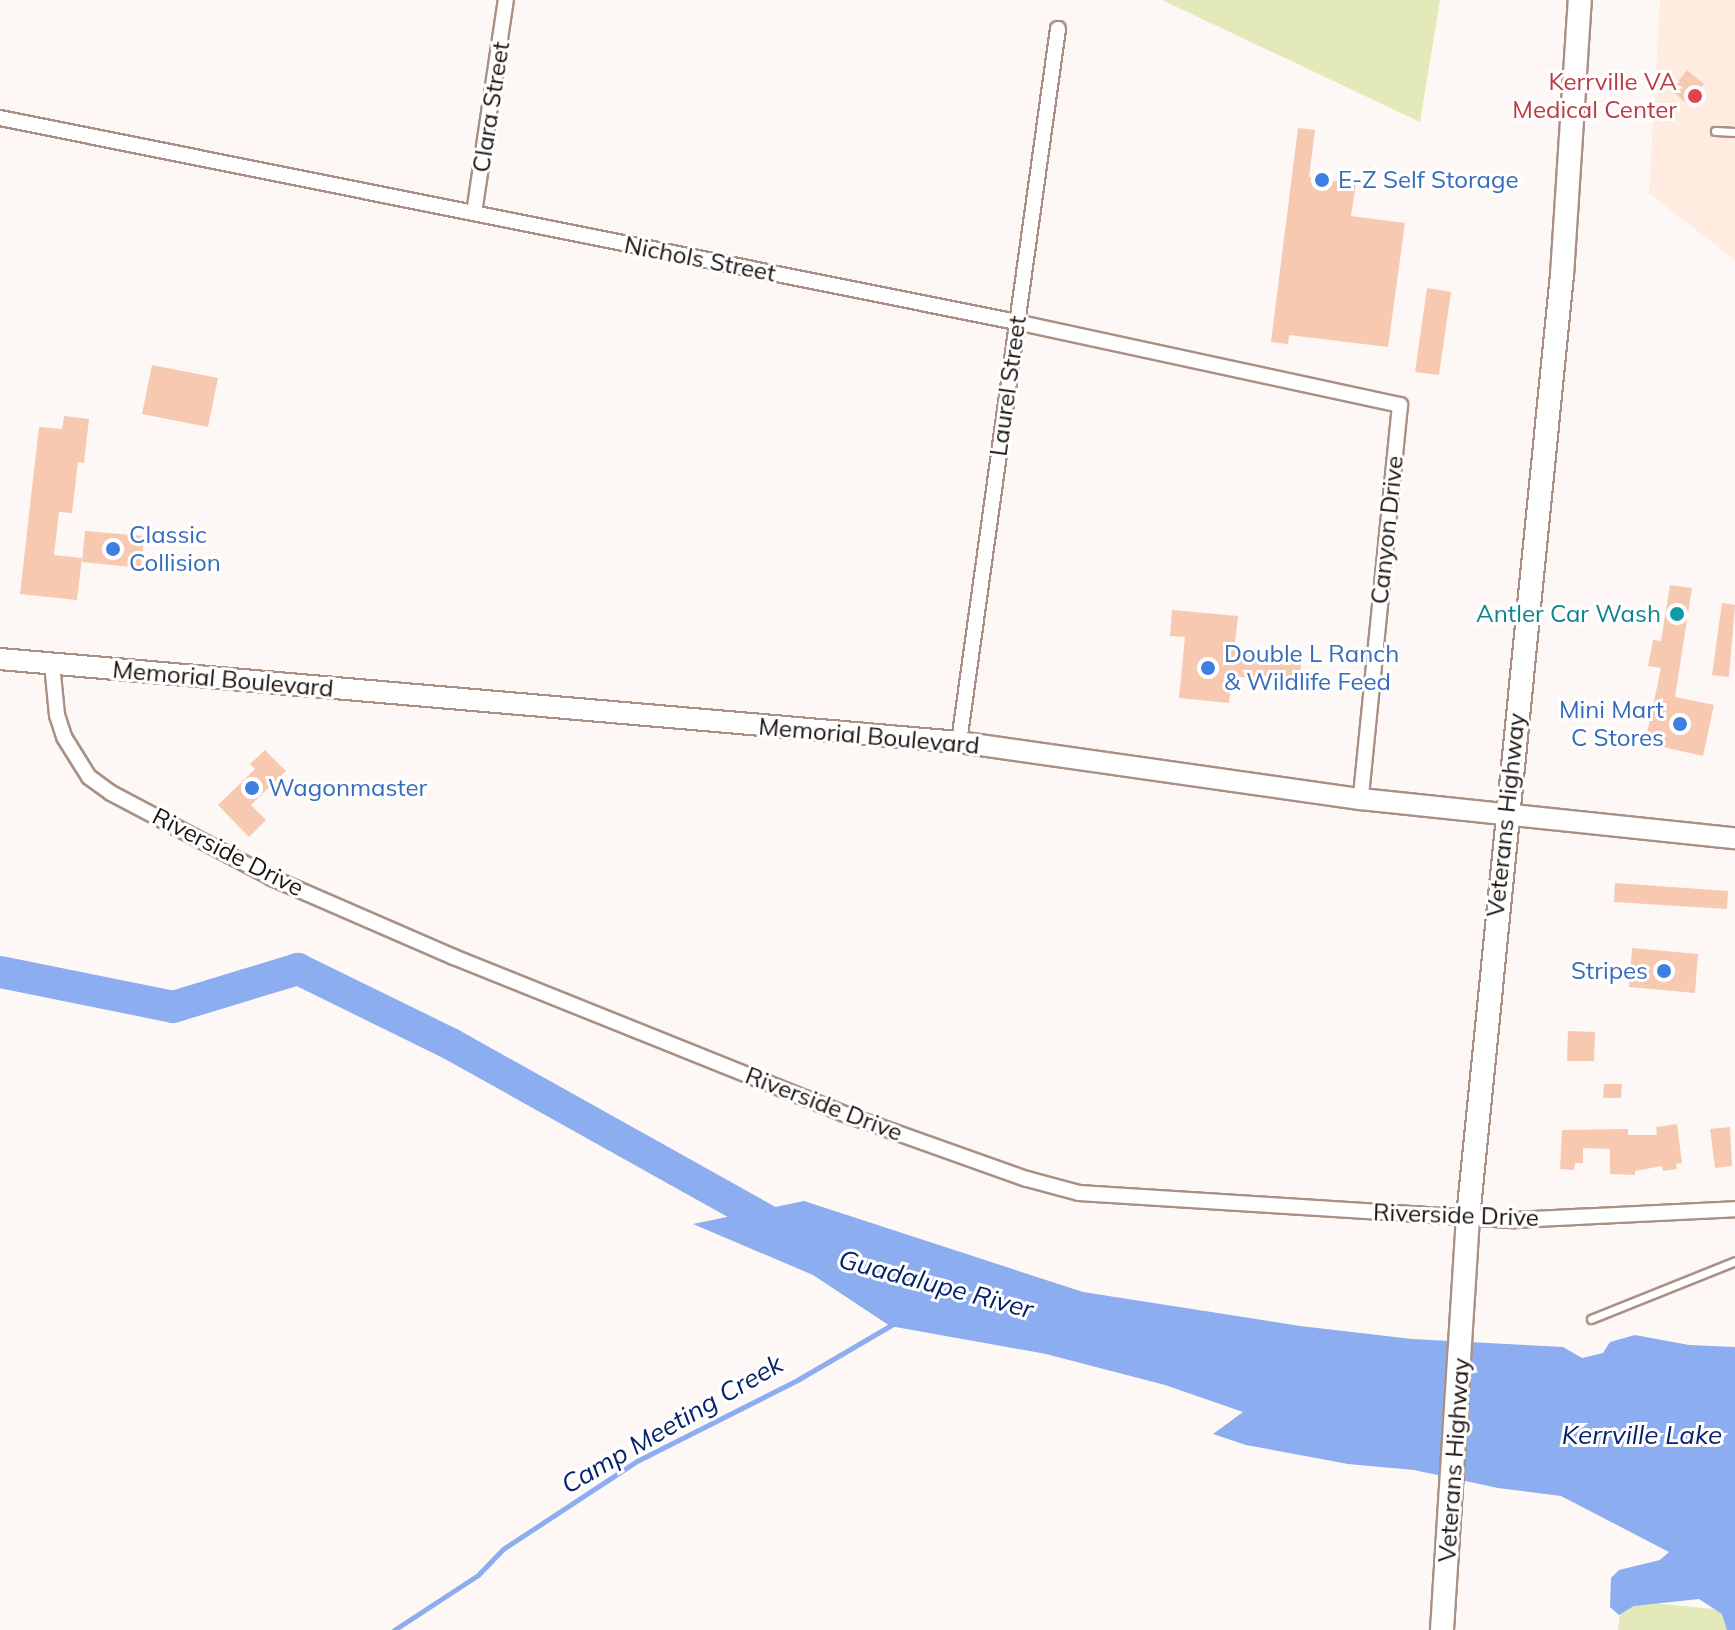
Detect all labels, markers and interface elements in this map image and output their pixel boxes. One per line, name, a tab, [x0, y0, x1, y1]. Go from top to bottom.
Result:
street label: Clara Street	[466, 39, 516, 175]
place label: Kerrville VA Medical Center	[1512, 68, 1677, 124]
marker: Kerrville VA Medical Center	[1684, 85, 1706, 107]
place label: E-Z Self Storage	[1338, 166, 1518, 194]
marker: E-Z Self Storage	[1313, 171, 1331, 189]
street label: Nichols Street	[622, 230, 778, 288]
street label: Laurel Street	[984, 314, 1032, 458]
street label: Canyon Drive	[1365, 454, 1409, 606]
place label: Classic Collision	[129, 521, 221, 577]
marker: Classic Collision	[104, 540, 122, 558]
place label: Antler Car Wash	[1476, 600, 1661, 628]
marker: Antler Car Wash	[1668, 605, 1686, 623]
place label: Double L Ranch & Wildlife Feed	[1224, 640, 1399, 696]
street label: Memorial Boulevard	[111, 655, 335, 703]
marker: Double L Ranch & Wildlife Feed	[1199, 659, 1217, 677]
place label: Mini Mart C Stores	[1559, 696, 1664, 752]
street label: Memorial Boulevard	[757, 712, 981, 760]
street label: Veterans Highway	[1481, 712, 1531, 918]
marker: Mini Mart C Stores	[1671, 715, 1689, 733]
place label: Wagonmaster	[268, 774, 427, 802]
marker: Wagonmaster	[243, 779, 261, 797]
street label: Riverside Drive	[148, 802, 308, 902]
place label: Stripes	[1571, 957, 1648, 985]
marker: Stripes	[1655, 962, 1673, 980]
street label: Riverside Drive	[741, 1061, 907, 1147]
street label: Riverside Drive	[1373, 1198, 1539, 1232]
water label: Guadalupe River	[835, 1243, 1037, 1325]
water label: Camp Meeting Creek	[556, 1348, 788, 1500]
street label: Veterans Highway	[1432, 1357, 1476, 1563]
water label: Kerrville Lake	[1562, 1419, 1722, 1451]

